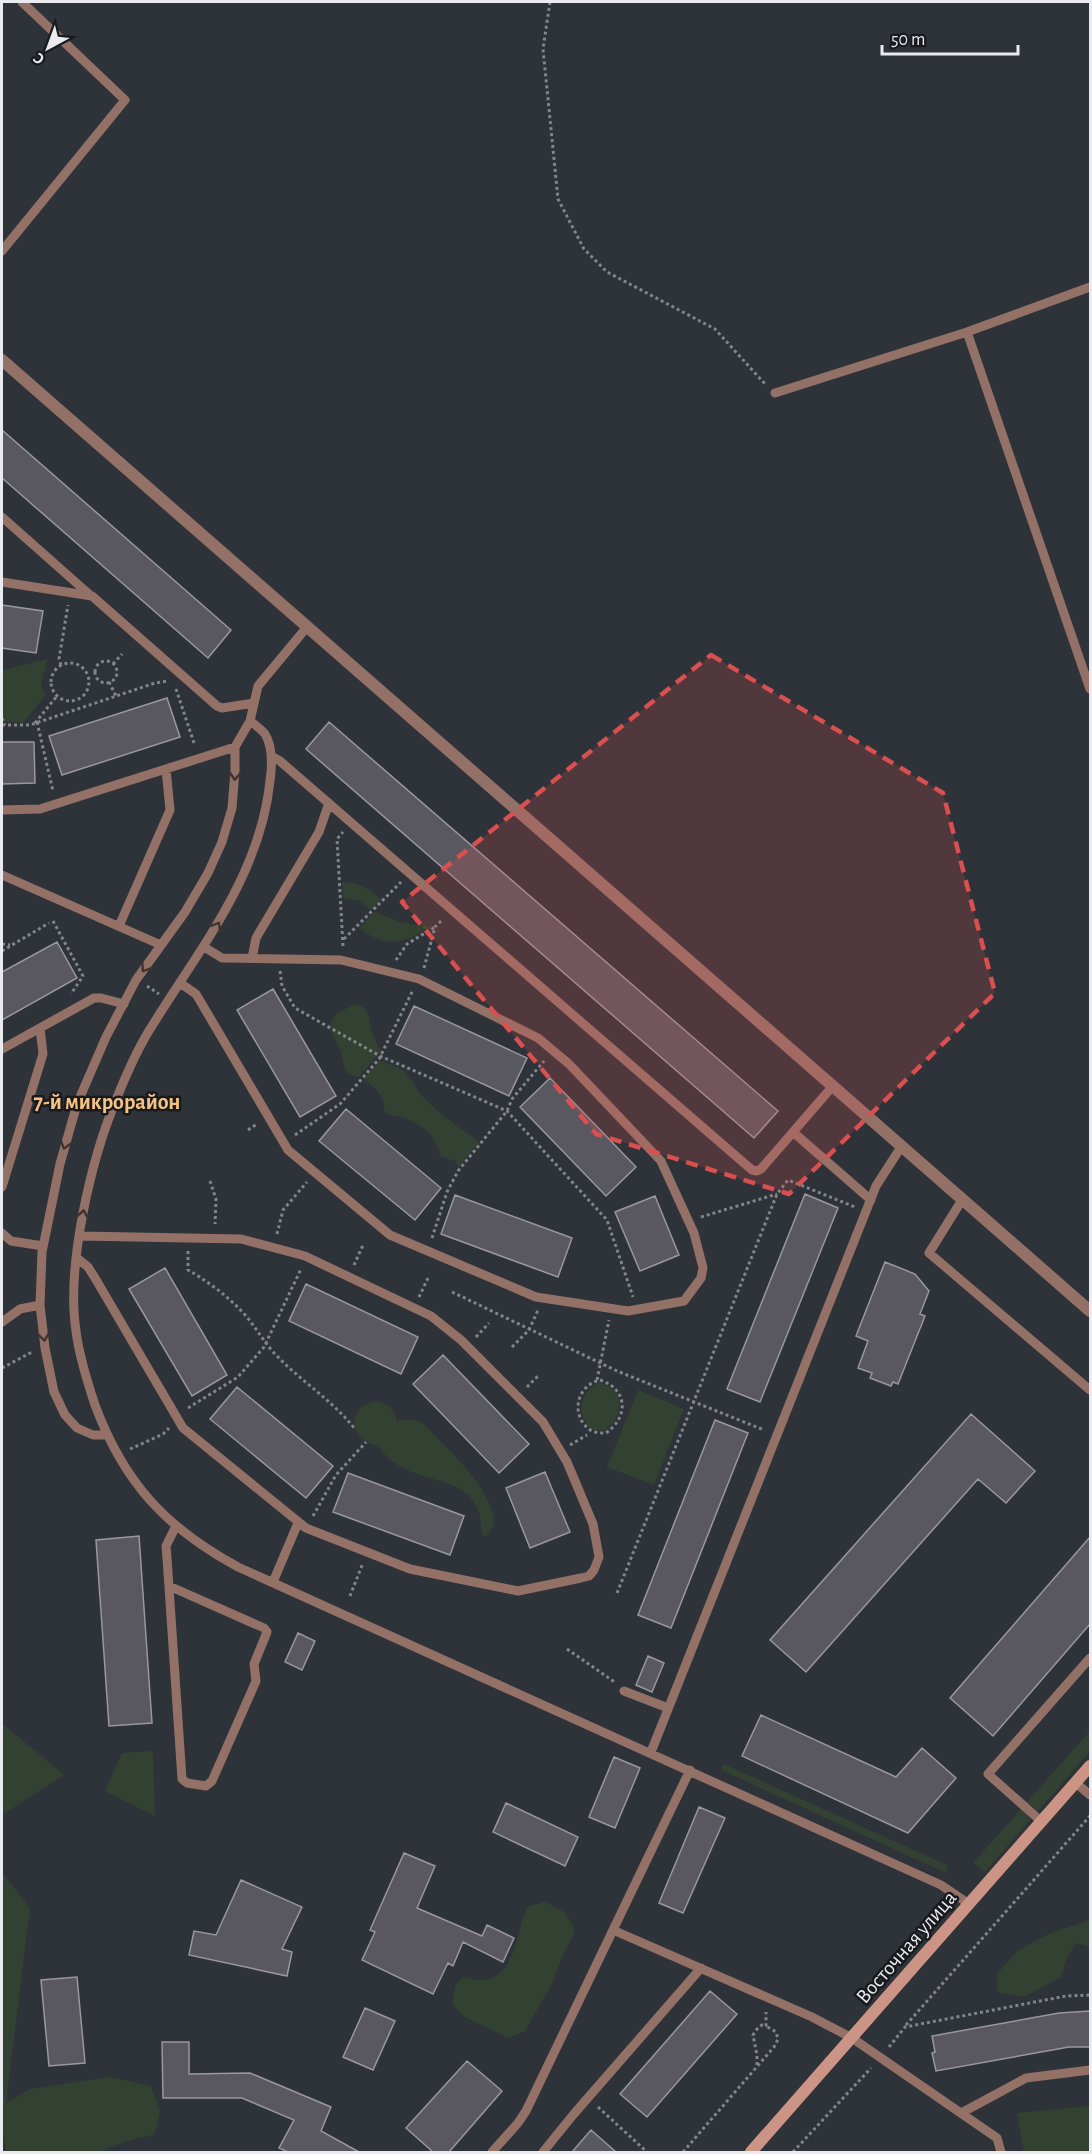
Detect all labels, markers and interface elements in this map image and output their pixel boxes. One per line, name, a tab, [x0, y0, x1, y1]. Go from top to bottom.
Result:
north arrow	[18, 18, 78, 78]
scale bar	[882, 18, 1018, 56]
text: 50 m	[891, 31, 925, 49]
text: С	[30, 50, 47, 68]
one-way arrow	[228, 771, 241, 780]
one-way arrow	[210, 922, 222, 932]
one-way arrow	[141, 961, 152, 972]
district label: 7-й микрорайон	[33, 1091, 181, 1113]
one-way arrow	[60, 1139, 72, 1150]
one-way arrow	[77, 1209, 89, 1219]
one-way arrow	[37, 1332, 50, 1342]
street label: Восточная улица	[852, 1887, 961, 2008]

